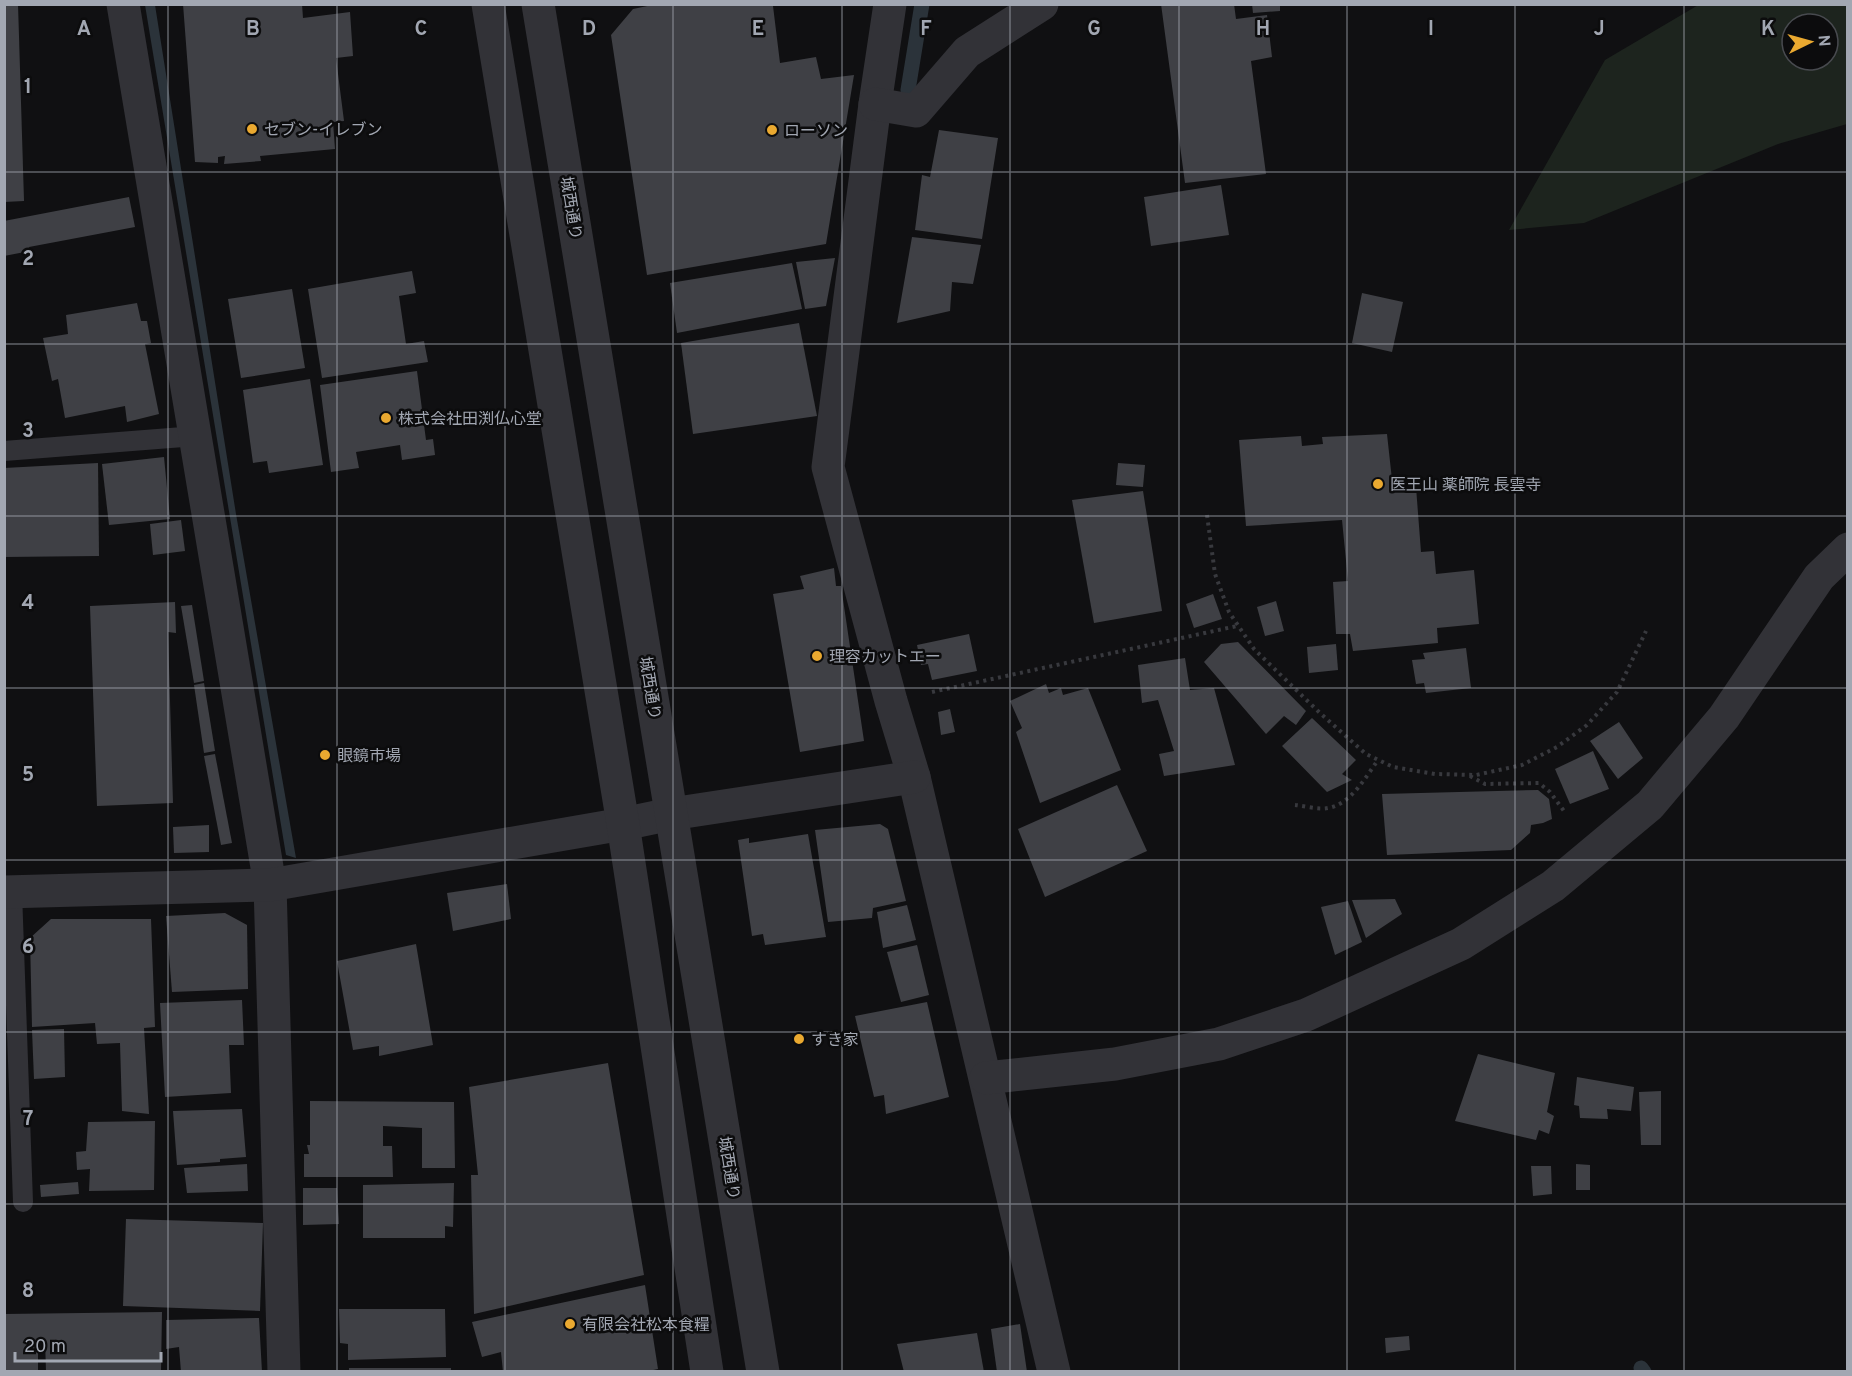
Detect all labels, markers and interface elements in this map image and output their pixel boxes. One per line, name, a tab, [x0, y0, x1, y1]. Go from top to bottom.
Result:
north arrow	[1780, 12, 1840, 72]
text: A	[77, 17, 91, 43]
text: B	[246, 17, 260, 43]
text: C	[415, 17, 427, 43]
text: D	[582, 17, 596, 43]
text: E	[752, 17, 764, 43]
text: F	[920, 17, 932, 43]
text: G	[1087, 17, 1101, 43]
text: H	[1256, 17, 1270, 43]
text: I	[1428, 17, 1434, 43]
text: J	[1593, 17, 1605, 43]
text: K	[1761, 17, 1775, 43]
text: N	[1812, 34, 1833, 47]
text: 1	[24, 75, 32, 101]
place label: セブン-イレブン	[264, 121, 382, 141]
marker: セブン-イレブン	[245, 122, 259, 136]
place label: ローソン	[784, 122, 848, 142]
marker: ローソン	[765, 123, 779, 137]
street label: 城西通り	[555, 175, 585, 241]
text: 2	[22, 247, 34, 273]
place label: 株式会社田渕仏心堂	[398, 410, 542, 430]
marker: 株式会社田渕仏心堂	[379, 411, 393, 425]
text: 3	[22, 419, 34, 445]
place label: 医王山 薬師院 長雲寺	[1390, 476, 1542, 496]
marker: 医王山 薬師院 長雲寺	[1371, 477, 1385, 491]
text: 4	[22, 591, 34, 617]
place label: 理容カットエー	[829, 648, 941, 668]
marker: 理容カットエー	[810, 649, 824, 663]
street label: 城西通り	[634, 655, 664, 721]
place label: 眼鏡市場	[337, 747, 401, 767]
marker: 眼鏡市場	[318, 748, 332, 762]
text: 5	[22, 763, 34, 789]
text: 6	[22, 935, 34, 961]
place label: すき家	[811, 1031, 859, 1051]
marker: すき家	[792, 1032, 806, 1046]
text: 7	[23, 1107, 33, 1133]
street label: 城西通り	[713, 1135, 743, 1201]
text: 8	[22, 1279, 34, 1305]
place label: 有限会社松本食糧	[582, 1316, 710, 1336]
marker: 有限会社松本食糧	[563, 1317, 577, 1331]
scale bar	[15, 1325, 160, 1363]
text: 20 m	[24, 1336, 66, 1359]

